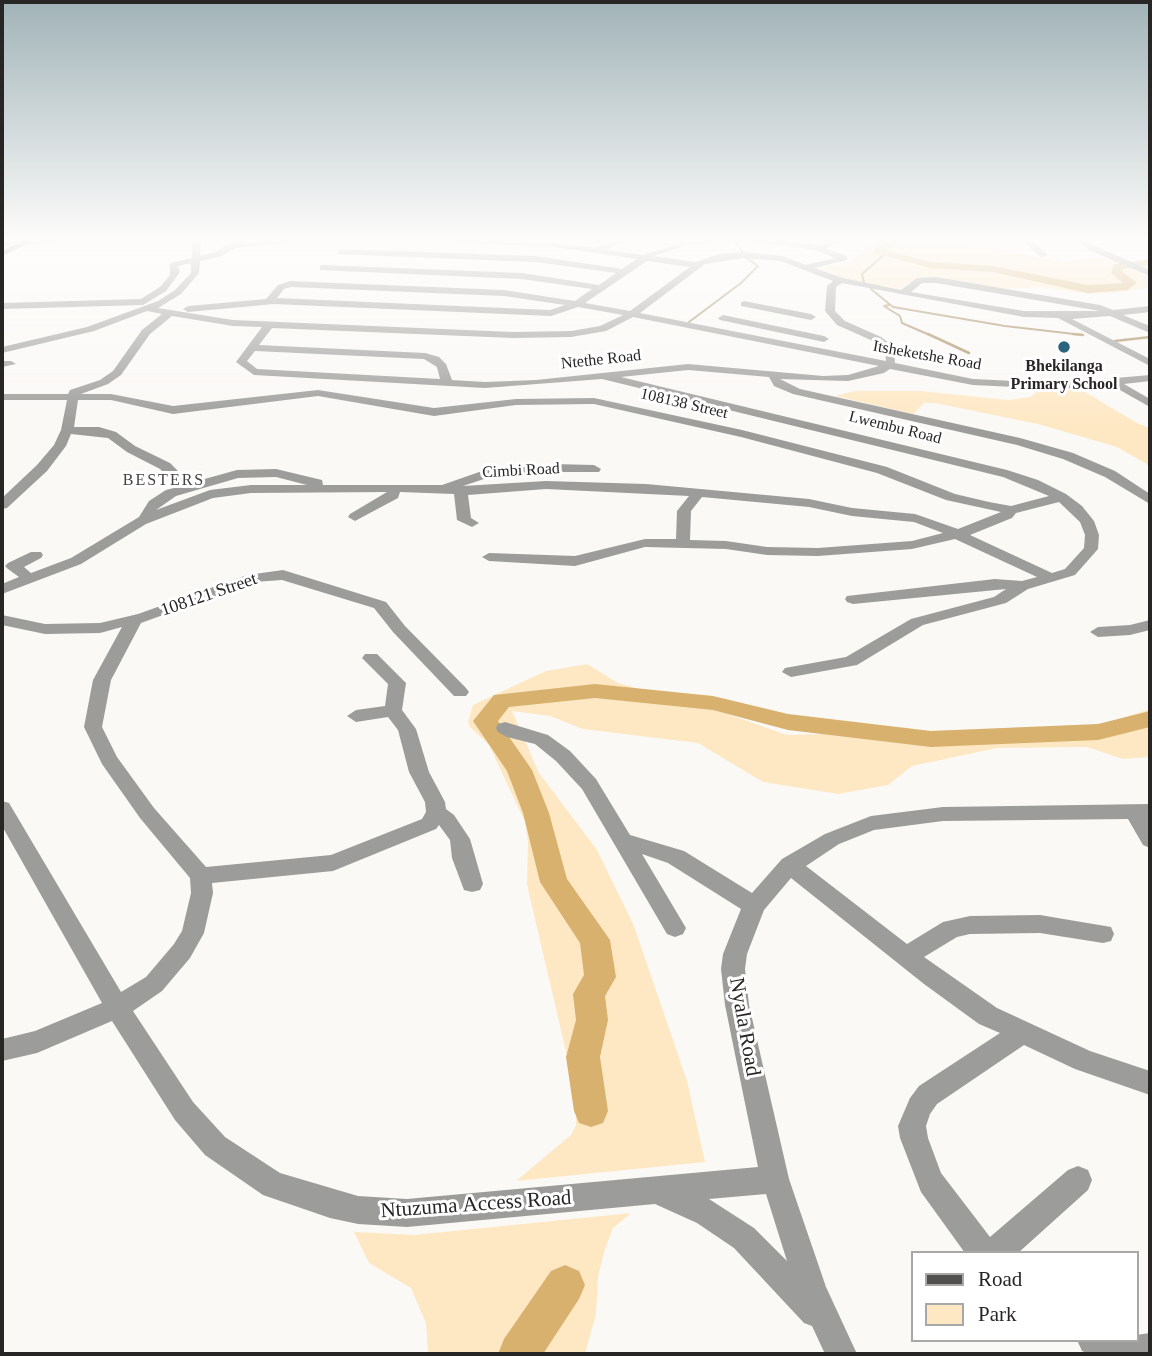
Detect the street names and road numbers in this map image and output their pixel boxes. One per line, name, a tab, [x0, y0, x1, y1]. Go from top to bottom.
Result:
street label: Itsheketshe Road	[871, 337, 983, 375]
street label: Ntethe Road	[560, 346, 642, 374]
street label: 108138 Street	[638, 385, 730, 423]
street label: Lwembu Road	[847, 407, 943, 449]
street label: Cimbi Road	[482, 459, 560, 483]
street label: 108121 Street	[158, 568, 260, 622]
street label: Nyala Road	[723, 976, 765, 1078]
street label: Ntuzuma Access Road	[380, 1186, 572, 1224]

